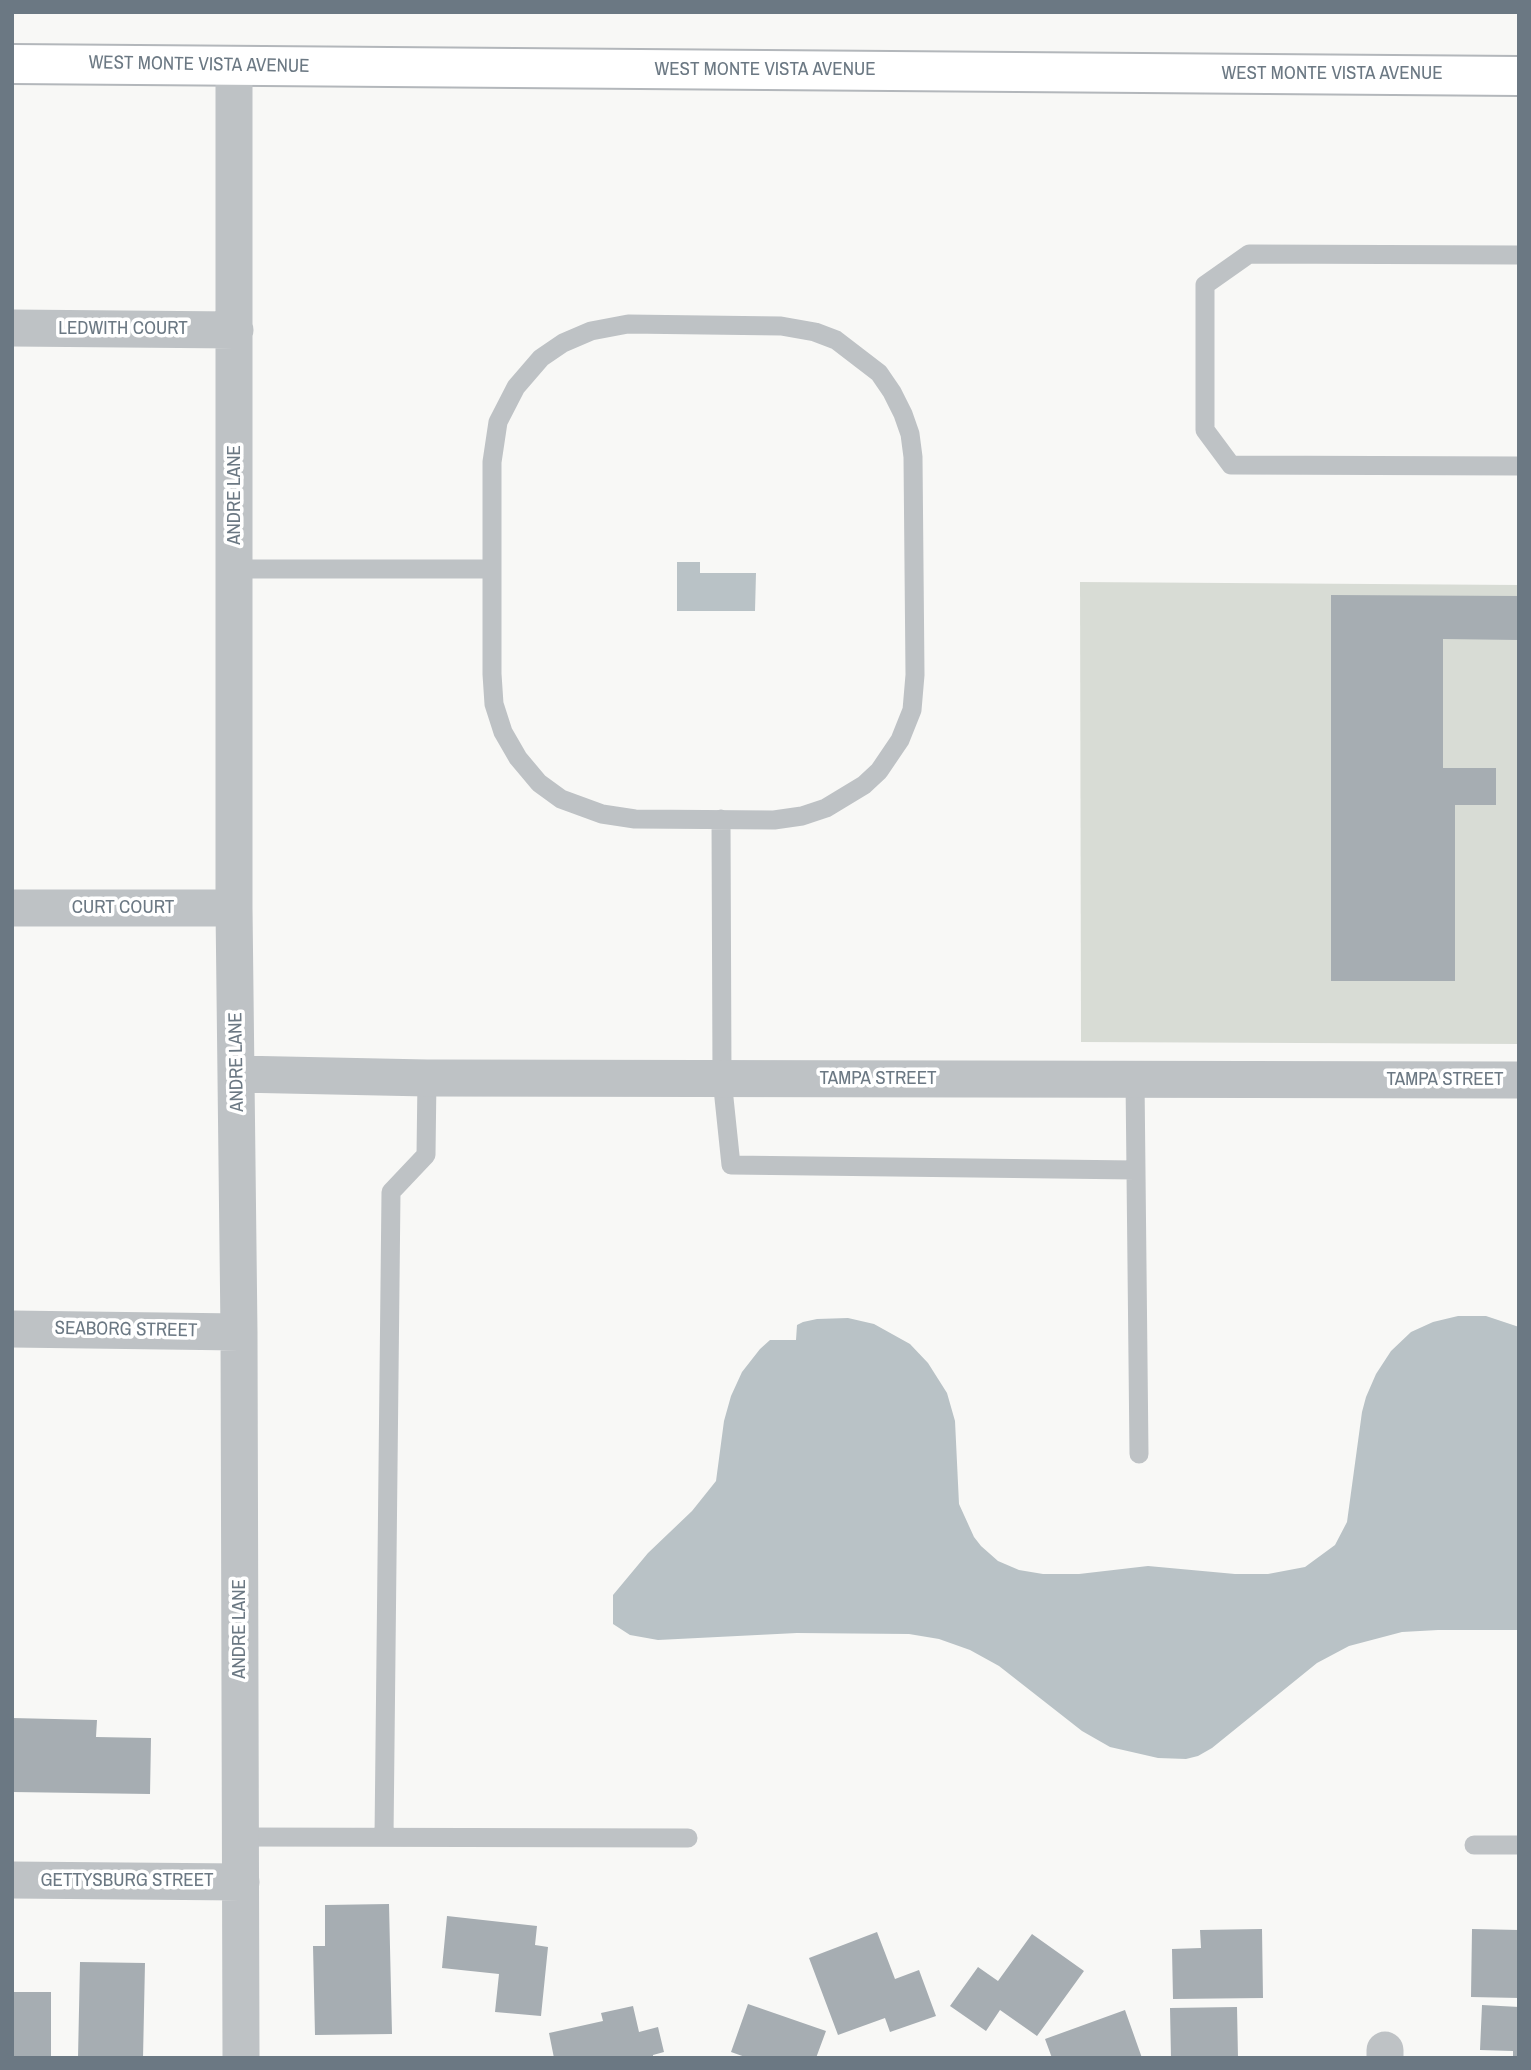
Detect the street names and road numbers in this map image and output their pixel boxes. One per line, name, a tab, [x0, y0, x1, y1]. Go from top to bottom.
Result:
street label: WEST MONTE VISTA AVENUE	[88, 52, 310, 78]
street label: WEST MONTE VISTA AVENUE	[654, 59, 876, 81]
street label: WEST MONTE VISTA AVENUE	[1221, 63, 1443, 85]
street label: LEDWITH COURT	[58, 318, 188, 340]
street label: ANDRE LANE	[224, 445, 246, 545]
street label: CURT COURT	[72, 897, 174, 919]
street label: ANDRE LANE	[225, 1012, 249, 1112]
street label: TAMPA STREET	[819, 1068, 937, 1090]
street label: TAMPA STREET	[1386, 1069, 1504, 1091]
street label: SEABORG STREET	[54, 1317, 198, 1343]
street label: ANDRE LANE	[229, 1579, 251, 1679]
street label: GETTYSBURG STREET	[40, 1870, 214, 1892]

